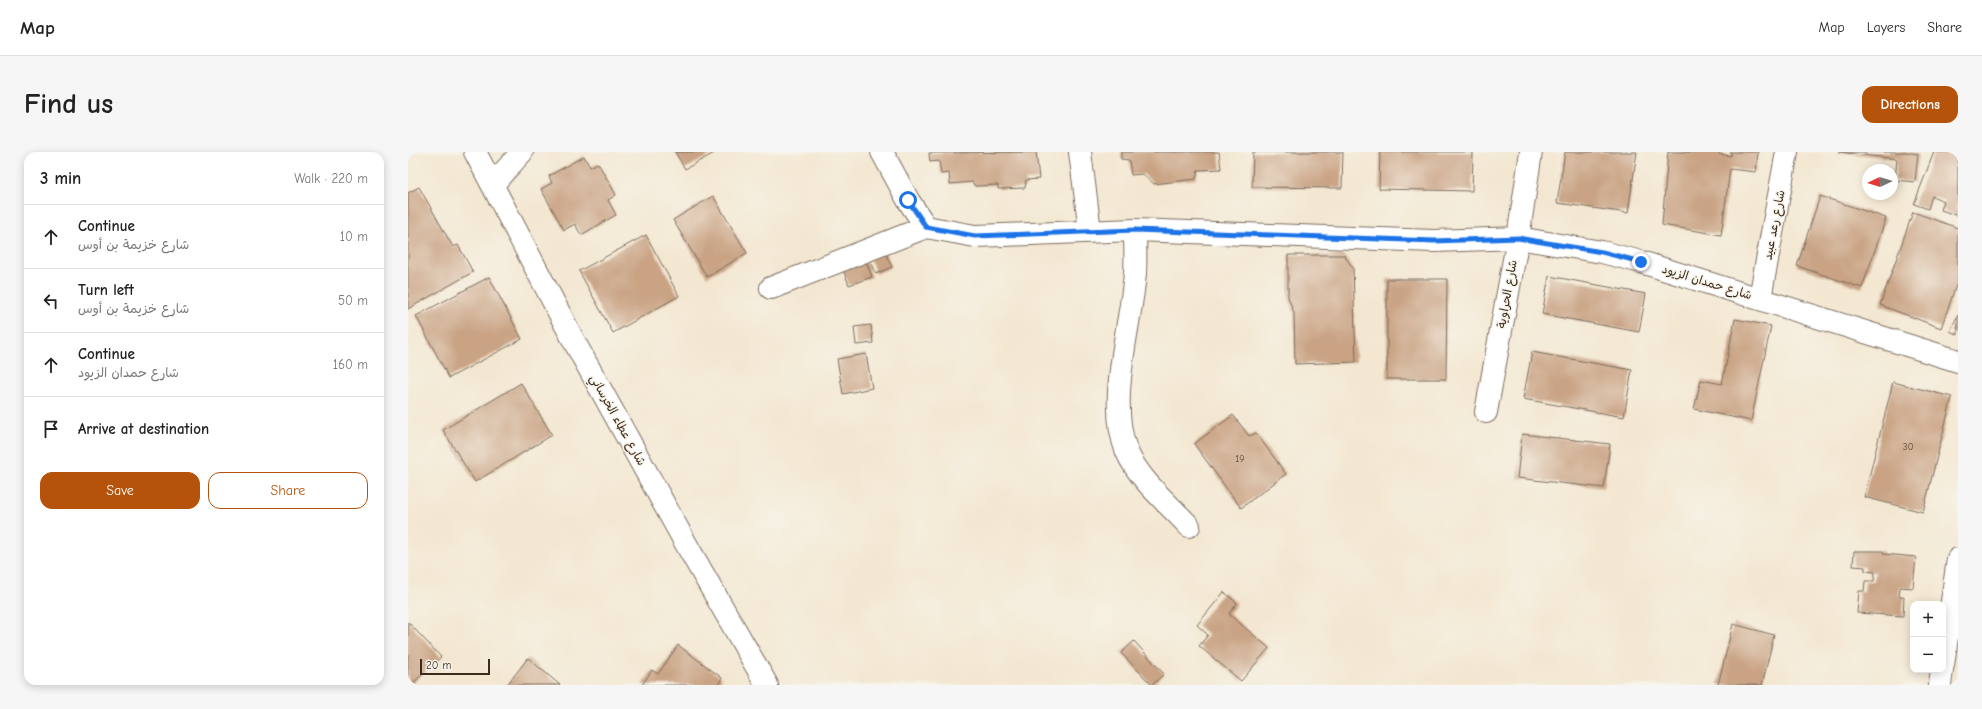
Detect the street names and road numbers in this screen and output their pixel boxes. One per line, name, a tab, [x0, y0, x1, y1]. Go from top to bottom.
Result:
street label: شارع رعد عبيد	[1760, 189, 1790, 262]
street label: شارع الحراوية	[1494, 259, 1522, 330]
street label: شارع حمدان الزيود	[1660, 262, 1754, 304]
street label: شارع عطاء الخرساني	[584, 372, 649, 470]

